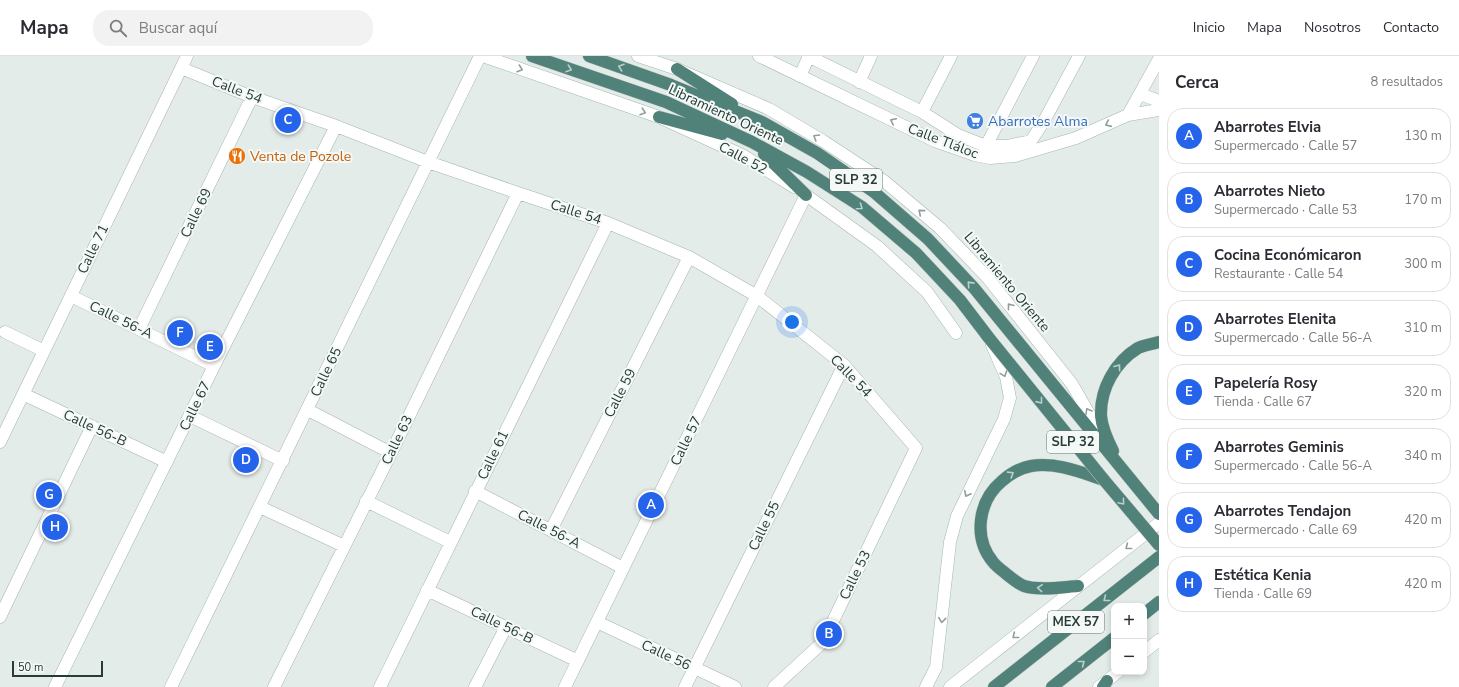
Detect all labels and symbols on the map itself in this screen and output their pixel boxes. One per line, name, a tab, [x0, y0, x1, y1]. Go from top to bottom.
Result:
one-way arrow	[516, 64, 523, 73]
one-way arrow	[565, 64, 572, 72]
one-way arrow	[618, 64, 625, 72]
street label: Calle 54	[209, 72, 265, 108]
street label: Libramiento Oriente	[665, 80, 787, 150]
pin: C	[275, 105, 301, 135]
one-way arrow	[639, 107, 646, 115]
supermarket icon: Abarrotes Alma	[965, 111, 985, 131]
place label: Abarrotes Alma	[988, 112, 1088, 131]
one-way arrow	[890, 118, 897, 126]
street label: Calle Tláloc	[905, 119, 982, 163]
one-way arrow	[1105, 119, 1112, 127]
one-way arrow	[813, 134, 820, 141]
street label: Calle 52	[715, 137, 771, 179]
restaurant icon: Venta de Pozole	[227, 146, 247, 166]
place label: Venta de Pozole	[249, 147, 351, 166]
road number: SLP 32	[830, 169, 882, 191]
street label: Calle 69	[176, 185, 216, 241]
street label: Calle 54	[548, 195, 604, 229]
one-way arrow	[856, 202, 863, 209]
one-way arrow	[919, 210, 926, 217]
street label: Calle 71	[73, 221, 113, 277]
street label: Libramiento Oriente	[960, 228, 1054, 336]
one-way arrow	[967, 281, 975, 289]
street label: Calle 56-A	[86, 296, 156, 344]
one-way arrow	[1008, 304, 1015, 311]
your location	[782, 312, 802, 332]
pin: F	[167, 318, 193, 348]
pin: E	[197, 332, 223, 362]
street label: Calle 65	[306, 344, 346, 400]
street label: Calle 54	[826, 350, 876, 402]
street label: Calle 59	[600, 365, 640, 421]
one-way arrow	[1113, 365, 1120, 372]
one-way arrow	[999, 370, 1008, 377]
street label: Calle 67	[175, 378, 215, 434]
one-way arrow	[1036, 396, 1043, 403]
street label: Calle 56-B	[60, 405, 130, 451]
one-way arrow	[1085, 408, 1092, 415]
street label: Calle 63	[377, 412, 417, 468]
street label: Calle 57	[666, 413, 706, 469]
street label: Calle 61	[473, 427, 513, 483]
road number: SLP 32	[1047, 431, 1099, 453]
pin: D	[233, 445, 259, 475]
one-way arrow	[1007, 472, 1014, 479]
pin: G	[36, 480, 62, 510]
pin: A	[638, 490, 664, 520]
one-way arrow	[965, 490, 972, 497]
one-way arrow	[1118, 497, 1125, 504]
street label: Calle 55	[744, 498, 784, 554]
street label: Calle 56-A	[514, 505, 584, 553]
pin: H	[42, 512, 68, 542]
one-way arrow	[1126, 542, 1133, 549]
street label: Calle 53	[835, 547, 875, 603]
one-way arrow	[1036, 583, 1043, 592]
one-way arrow	[1104, 594, 1111, 601]
street label: Calle 56-B	[467, 602, 537, 648]
road number: MEX 57	[1048, 611, 1104, 633]
one-way arrow	[938, 617, 947, 623]
pin: B	[816, 619, 842, 649]
one-way arrow	[1013, 631, 1020, 638]
street label: Calle 56	[638, 635, 694, 675]
scale bar	[12, 659, 103, 678]
one-way arrow	[1078, 661, 1085, 668]

